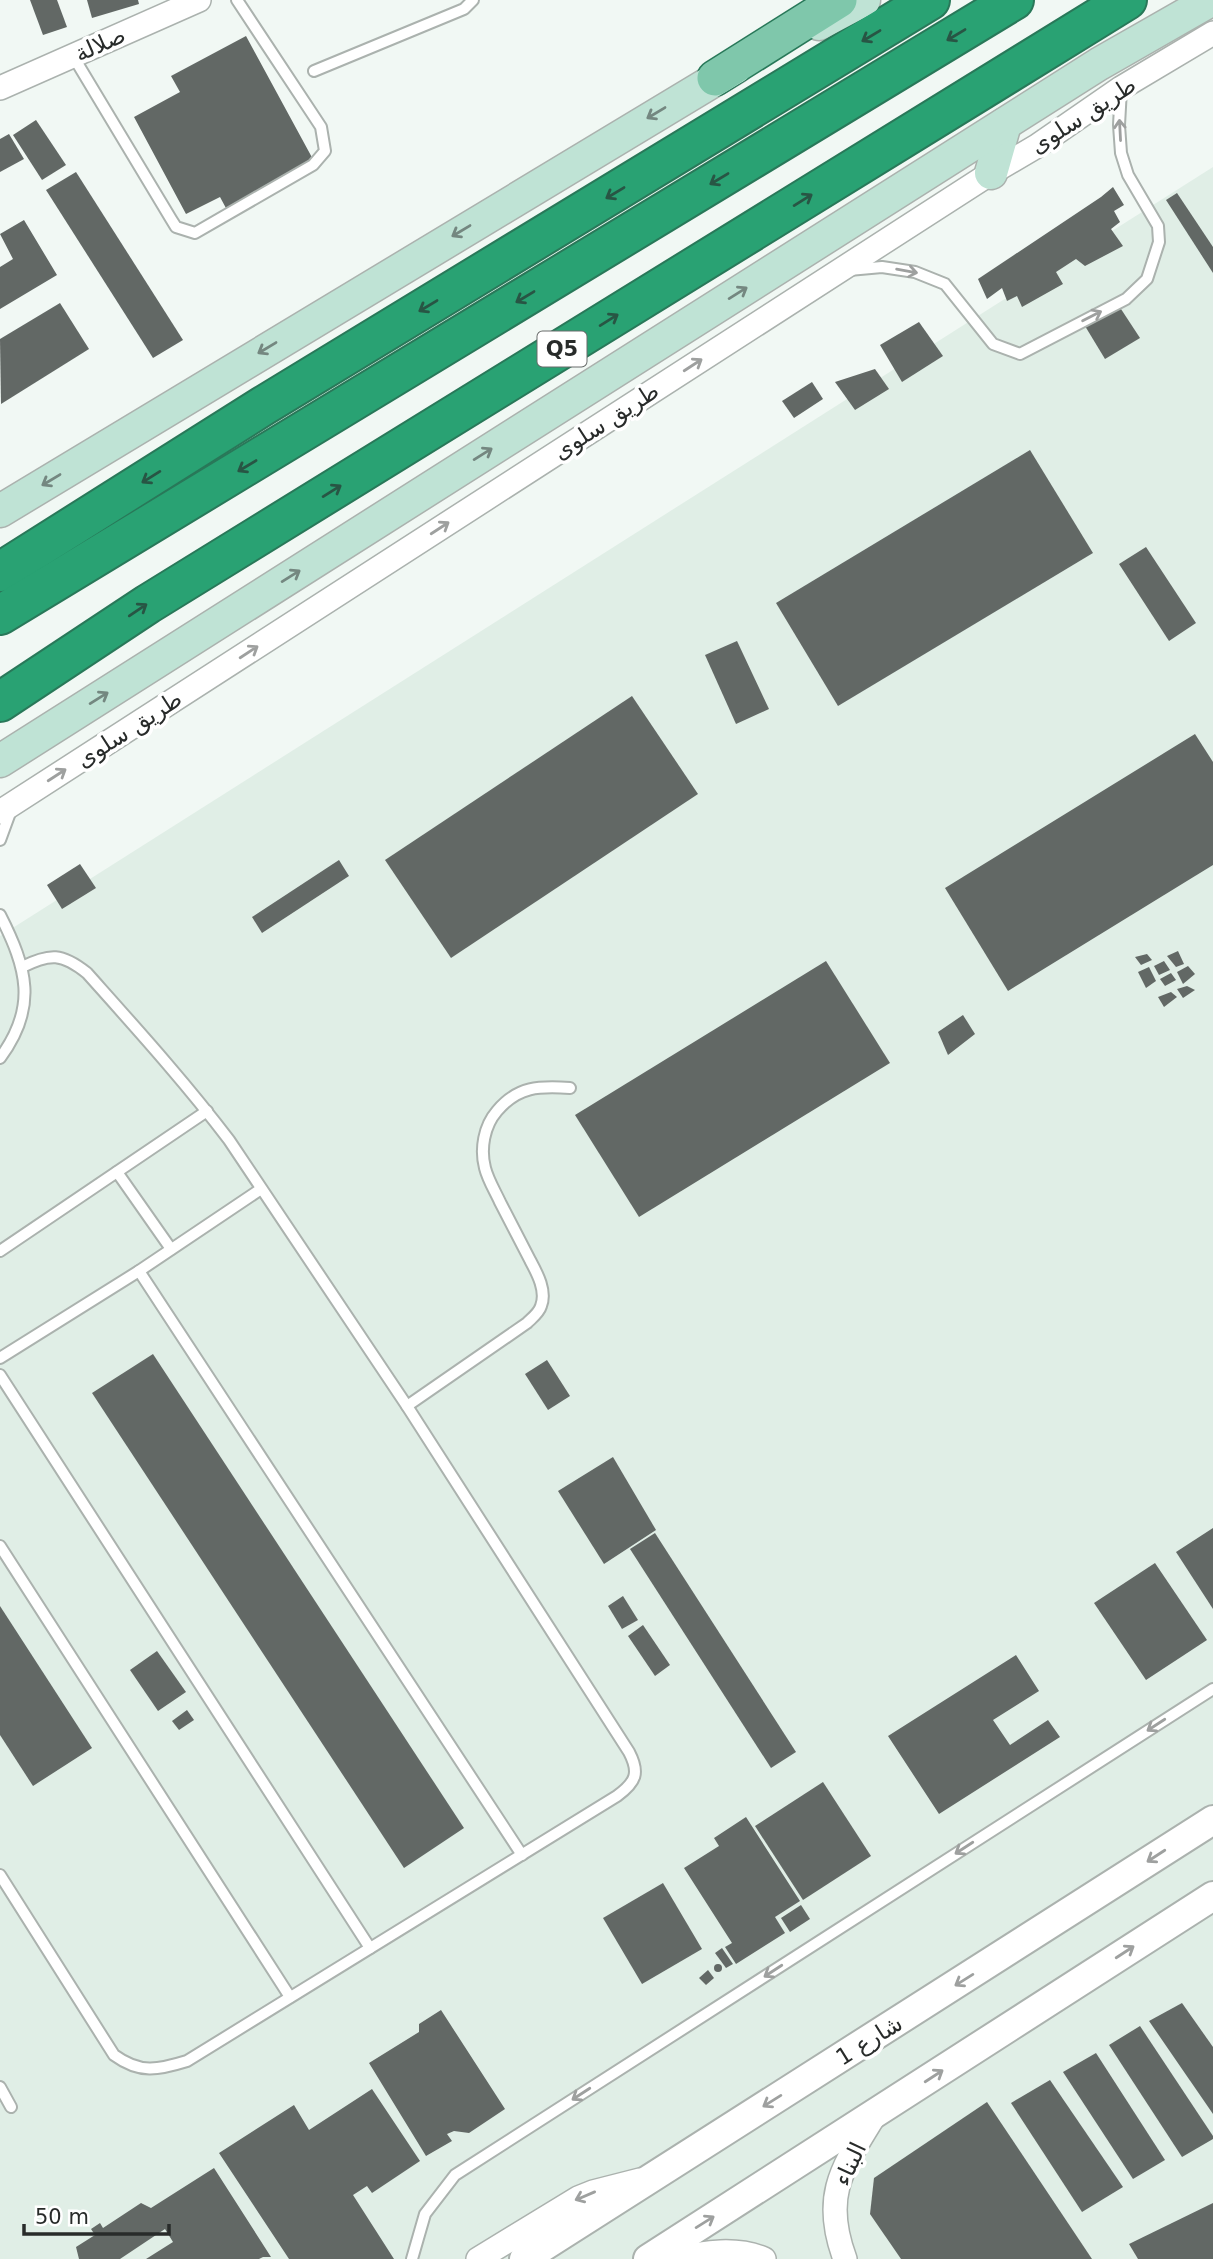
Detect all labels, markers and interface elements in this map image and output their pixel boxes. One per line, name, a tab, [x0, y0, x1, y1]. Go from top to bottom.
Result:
street label: صلالة	[71, 21, 129, 67]
one-way arrow	[862, 29, 882, 43]
one-way arrow	[946, 29, 966, 43]
street label: طريق سلوى	[1025, 71, 1141, 160]
one-way arrow	[647, 107, 667, 121]
one-way arrow	[1113, 119, 1126, 142]
one-way arrow	[710, 172, 730, 186]
one-way arrow	[605, 186, 625, 200]
one-way arrow	[792, 193, 812, 207]
one-way arrow	[452, 224, 472, 238]
one-way arrow	[895, 265, 918, 278]
one-way arrow	[727, 286, 747, 300]
one-way arrow	[515, 290, 535, 304]
one-way arrow	[418, 299, 438, 313]
one-way arrow	[1081, 309, 1102, 323]
one-way arrow	[599, 312, 618, 327]
road number: Q5	[538, 332, 586, 366]
one-way arrow	[257, 342, 277, 356]
one-way arrow	[682, 358, 702, 372]
street label: طريق سلوى	[548, 377, 664, 466]
one-way arrow	[473, 447, 493, 461]
one-way arrow	[237, 459, 257, 473]
one-way arrow	[141, 470, 161, 484]
one-way arrow	[41, 473, 61, 487]
one-way arrow	[321, 483, 341, 497]
one-way arrow	[429, 521, 449, 535]
one-way arrow	[281, 569, 301, 583]
one-way arrow	[128, 603, 148, 617]
one-way arrow	[238, 644, 258, 658]
street label: طريق سلوى	[71, 685, 187, 774]
one-way arrow	[89, 691, 108, 705]
one-way arrow	[47, 768, 67, 782]
one-way arrow	[1146, 1719, 1166, 1733]
one-way arrow	[955, 1841, 974, 1856]
one-way arrow	[1146, 1850, 1166, 1864]
one-way arrow	[1115, 1945, 1134, 1960]
one-way arrow	[763, 1965, 783, 1979]
one-way arrow	[955, 1973, 975, 1987]
street label: شارع 1	[831, 2010, 907, 2071]
one-way arrow	[923, 2068, 943, 2082]
one-way arrow	[572, 2088, 592, 2102]
one-way arrow	[762, 2094, 782, 2108]
street label: البناء	[829, 2138, 871, 2190]
one-way arrow	[575, 2190, 596, 2203]
scale bar	[24, 2192, 170, 2236]
text: 50 m	[35, 2205, 89, 2229]
one-way arrow	[695, 2215, 714, 2230]

